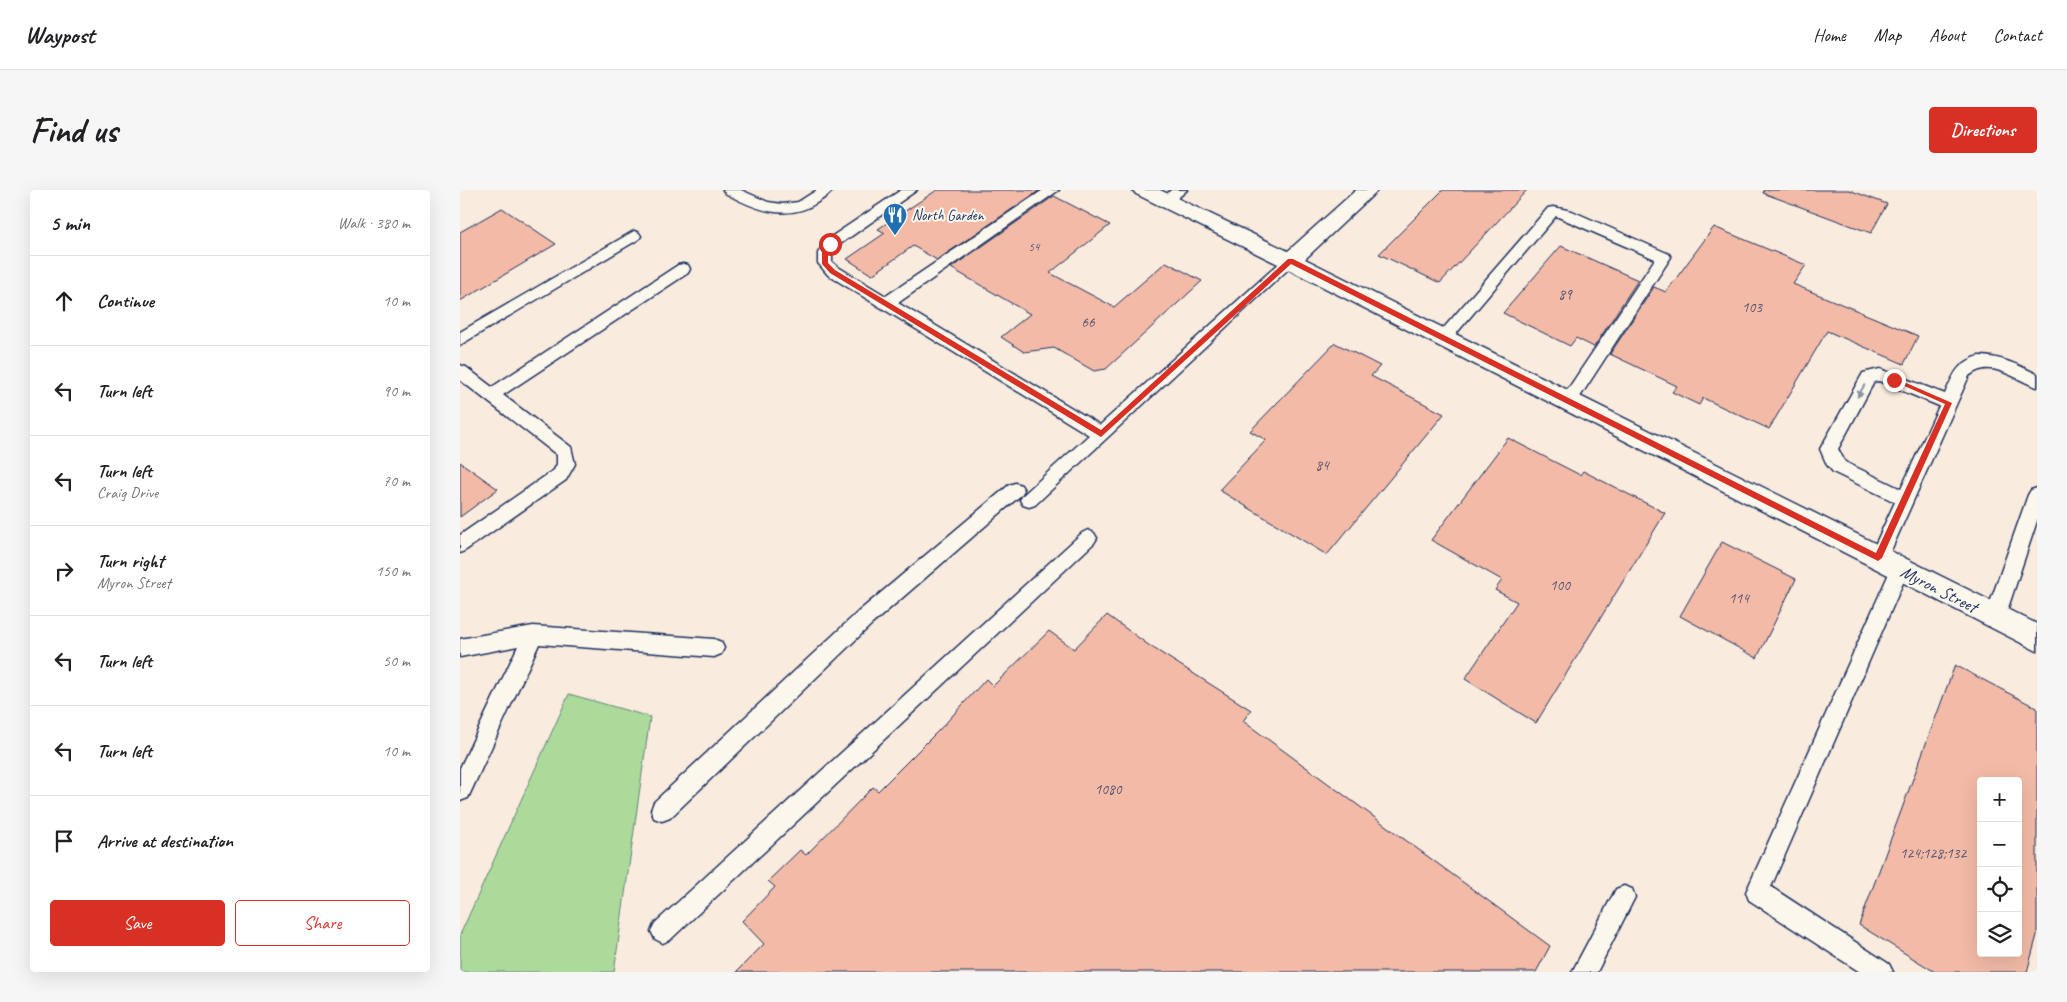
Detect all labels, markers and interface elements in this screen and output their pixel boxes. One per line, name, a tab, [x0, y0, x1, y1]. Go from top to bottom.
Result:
text: Waypost	[25, 20, 95, 50]
text: Home	[1813, 24, 1846, 46]
text: Map	[1874, 24, 1901, 46]
text: About	[1929, 24, 1965, 46]
text: Contact	[1993, 24, 2042, 46]
button: Directions	[1929, 107, 2037, 153]
text: Find us	[30, 108, 117, 153]
restaurant icon: North Garden	[882, 202, 908, 236]
place label: North Garden	[912, 206, 985, 225]
text: 5 min	[50, 210, 90, 236]
text: Walk · 380 m	[338, 213, 410, 233]
route start	[819, 233, 842, 256]
house number: 54	[1029, 239, 1041, 255]
house number: 89	[1558, 285, 1573, 304]
icon: ahead	[50, 287, 78, 315]
text: Continue	[97, 289, 154, 313]
text: 10 m	[383, 291, 410, 311]
house number: 103	[1742, 298, 1763, 317]
house number: 66	[1081, 313, 1096, 332]
route end	[1883, 369, 1906, 392]
icon: left	[50, 377, 78, 405]
text: Turn left	[97, 379, 152, 403]
text: 90 m	[383, 381, 410, 401]
one-way arrow	[1857, 385, 1866, 398]
house number: 84	[1315, 456, 1330, 475]
text: Turn left	[97, 459, 152, 483]
icon: left	[50, 467, 78, 495]
text: 70 m	[383, 471, 410, 491]
text: Craig Drive	[97, 483, 158, 503]
text: Turn right	[97, 549, 164, 573]
icon: right	[50, 557, 78, 585]
street label: Myron Street	[1897, 560, 1984, 619]
text: 150 m	[376, 561, 410, 581]
text: Myron Street	[97, 573, 171, 593]
house number: 100	[1550, 576, 1571, 595]
house number: 114	[1729, 589, 1750, 608]
icon: left	[50, 647, 78, 675]
text: Turn left	[97, 649, 152, 673]
text: 50 m	[383, 651, 410, 671]
icon: left	[50, 737, 78, 765]
text: Turn left	[97, 739, 152, 763]
text: 10 m	[383, 741, 410, 761]
map controls	[1977, 777, 2022, 957]
button: +	[1977, 777, 2022, 822]
house number: 1080	[1094, 780, 1123, 799]
button: −	[1977, 822, 2022, 867]
icon: arrive	[50, 827, 78, 855]
text: Arrive at destination	[97, 829, 233, 853]
house number: 124;128;132	[1900, 844, 1968, 863]
button: locate	[1977, 867, 2022, 912]
button: Save	[50, 900, 225, 946]
button: Share	[235, 900, 410, 946]
button: layers	[1977, 912, 2022, 957]

